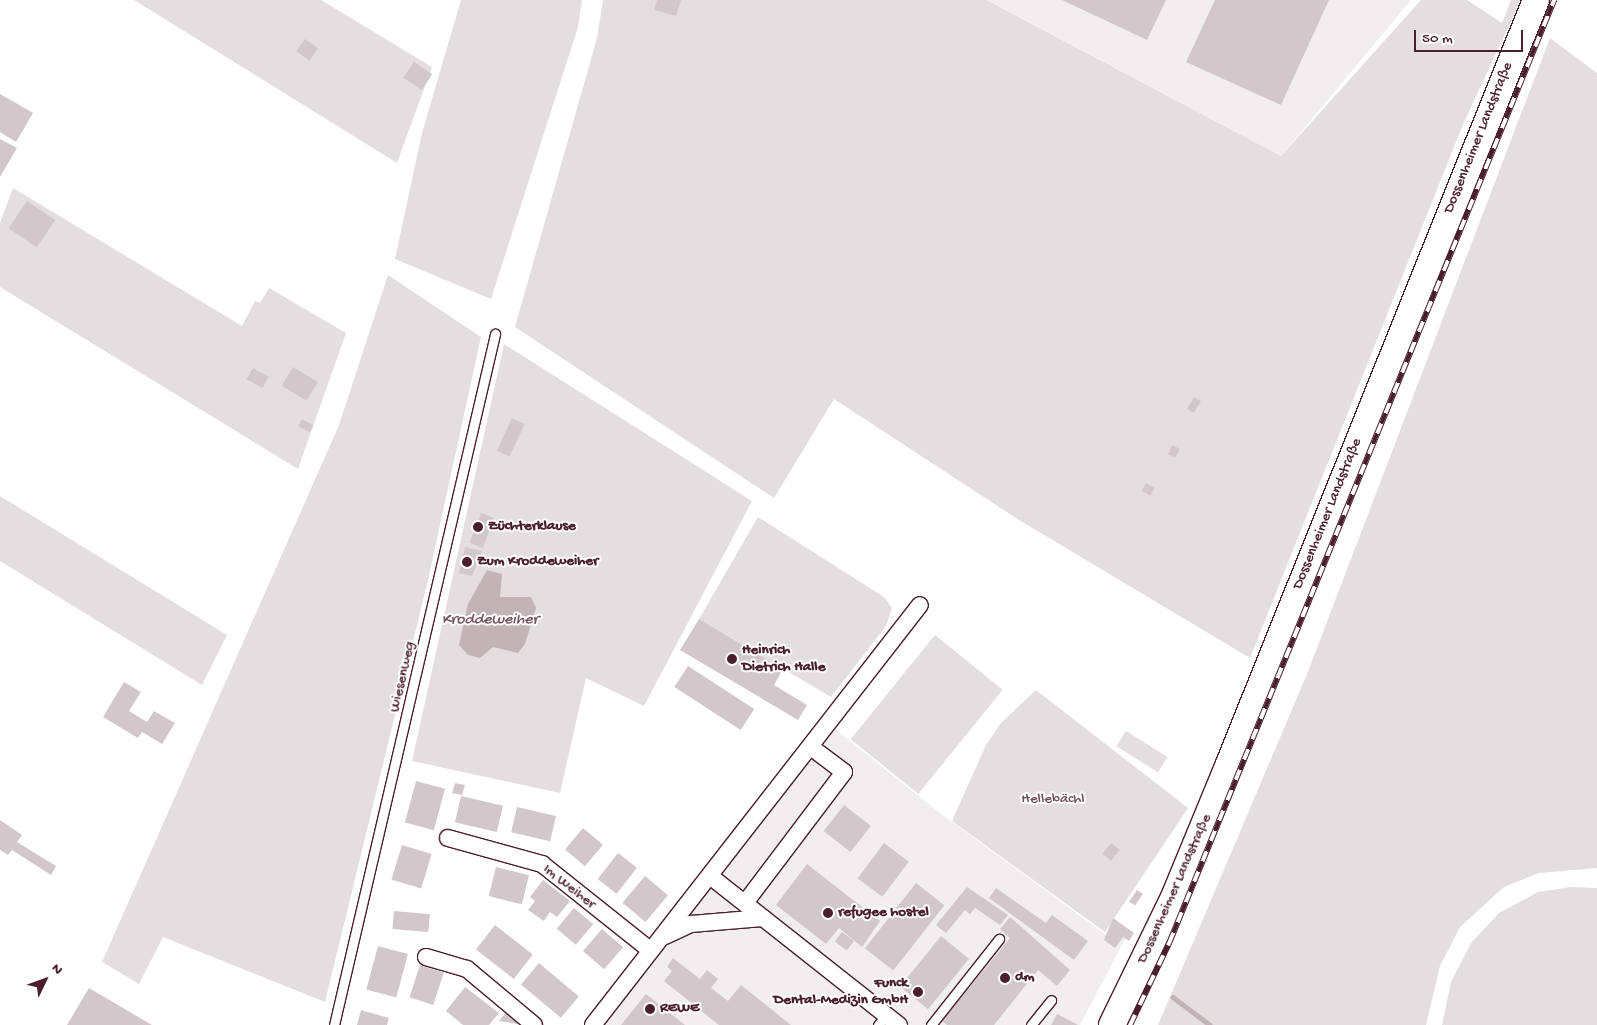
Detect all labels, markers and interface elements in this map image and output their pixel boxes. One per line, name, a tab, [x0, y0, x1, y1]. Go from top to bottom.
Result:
scale bar	[1417, 20, 1526, 52]
text: 50 m	[1422, 30, 1453, 48]
street label: Dossenheimer Landstraße	[1440, 60, 1518, 216]
street label: Dossenheimer Landstraße	[1289, 436, 1367, 592]
place label: Züchterklause	[488, 518, 576, 536]
marker: Züchterklause	[472, 521, 484, 533]
place label: Zum Kroddeweiher	[477, 553, 598, 571]
marker: Zum Kroddeweiher	[461, 556, 473, 568]
water label: Kroddeweiher	[442, 611, 538, 631]
street label: Wiesenweg	[386, 640, 420, 714]
place label: Heinrich Dietrich Halle	[742, 641, 825, 676]
marker: Heinrich Dietrich Halle	[726, 653, 738, 665]
park label: Hellebächl	[1021, 791, 1085, 809]
street label: Dossenheimer Landstraße	[1134, 811, 1216, 967]
street label: Im Weiher	[539, 861, 599, 913]
place label: refugee hostel	[838, 904, 929, 922]
marker: refugee hostel	[822, 907, 834, 919]
north arrow	[20, 955, 70, 1005]
text: N	[47, 961, 66, 979]
place label: dm	[1015, 969, 1034, 987]
marker: dm	[999, 972, 1011, 984]
place label: Funck Dental-Medizin GmbH	[774, 974, 908, 1009]
marker: Funck Dental-Medizin GmbH	[912, 986, 924, 998]
place label: REWE	[660, 1000, 699, 1018]
marker: REWE	[644, 1003, 656, 1015]

